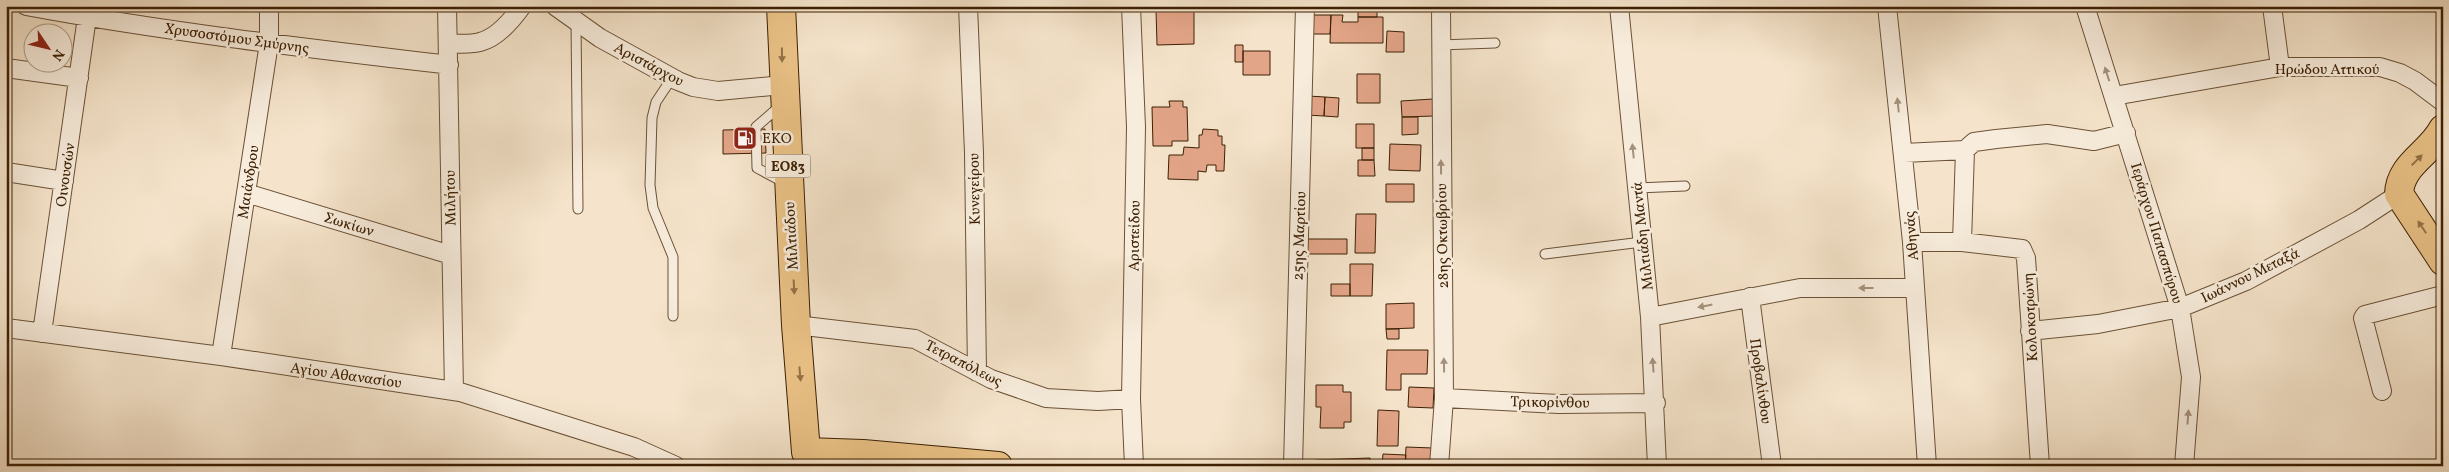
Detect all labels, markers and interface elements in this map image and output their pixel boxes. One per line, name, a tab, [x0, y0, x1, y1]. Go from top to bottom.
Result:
street label: Χρυσοστόμου Σμύρνης	[163, 19, 311, 60]
north arrow	[22, 22, 72, 72]
street label: Αριστάρχου	[610, 38, 687, 92]
text: N	[47, 45, 68, 64]
one-way arrow	[779, 47, 787, 63]
street label: Ηρώδου Αττικού	[2275, 60, 2379, 81]
one-way arrow	[2103, 67, 2110, 82]
one-way arrow	[1894, 96, 1902, 112]
fuel station icon: EKO	[732, 125, 758, 151]
place label: EKO	[762, 129, 792, 150]
street label: Οινουσών	[52, 142, 81, 208]
one-way arrow	[1629, 142, 1637, 158]
street label: Μαιάνδρου	[233, 144, 266, 221]
street label: Κυνεγείρου	[964, 153, 987, 225]
road number: ΕΟ83	[766, 154, 810, 178]
one-way arrow	[2410, 154, 2422, 166]
one-way arrow	[1437, 159, 1445, 175]
street label: Ιεράρχου Παπασπύρου	[2124, 160, 2187, 306]
street label: Μιλήτου	[441, 170, 462, 226]
street label: Μιλτιάδη Μαντά	[1627, 181, 1660, 291]
street label: 28ης Οκτωβρίου	[1432, 183, 1455, 289]
street label: 25ης Μαρτίου	[1288, 191, 1313, 281]
street label: Αριστείδου	[1124, 200, 1147, 272]
street label: Μιλτιάδου	[780, 201, 805, 271]
street label: Σωκίων	[321, 208, 376, 243]
street label: Αθηνάς	[1900, 210, 1925, 261]
one-way arrow	[2417, 220, 2427, 234]
street label: Ιωάννου Μεταξά	[2198, 243, 2304, 309]
street label: Κολοκοτρώνη	[2019, 272, 2044, 362]
one-way arrow	[791, 279, 799, 295]
one-way arrow	[1858, 284, 1874, 292]
one-way arrow	[1698, 302, 1713, 310]
street label: Τετραπόλεως	[921, 336, 1006, 393]
street label: Προβαλίνθου	[1743, 337, 1776, 425]
one-way arrow	[1649, 356, 1657, 372]
one-way arrow	[1440, 357, 1448, 373]
street label: Αγίου Αθανασίου	[289, 358, 403, 395]
one-way arrow	[796, 366, 804, 382]
street label: Τρικορίνθου	[1510, 392, 1590, 415]
one-way arrow	[2184, 409, 2192, 425]

